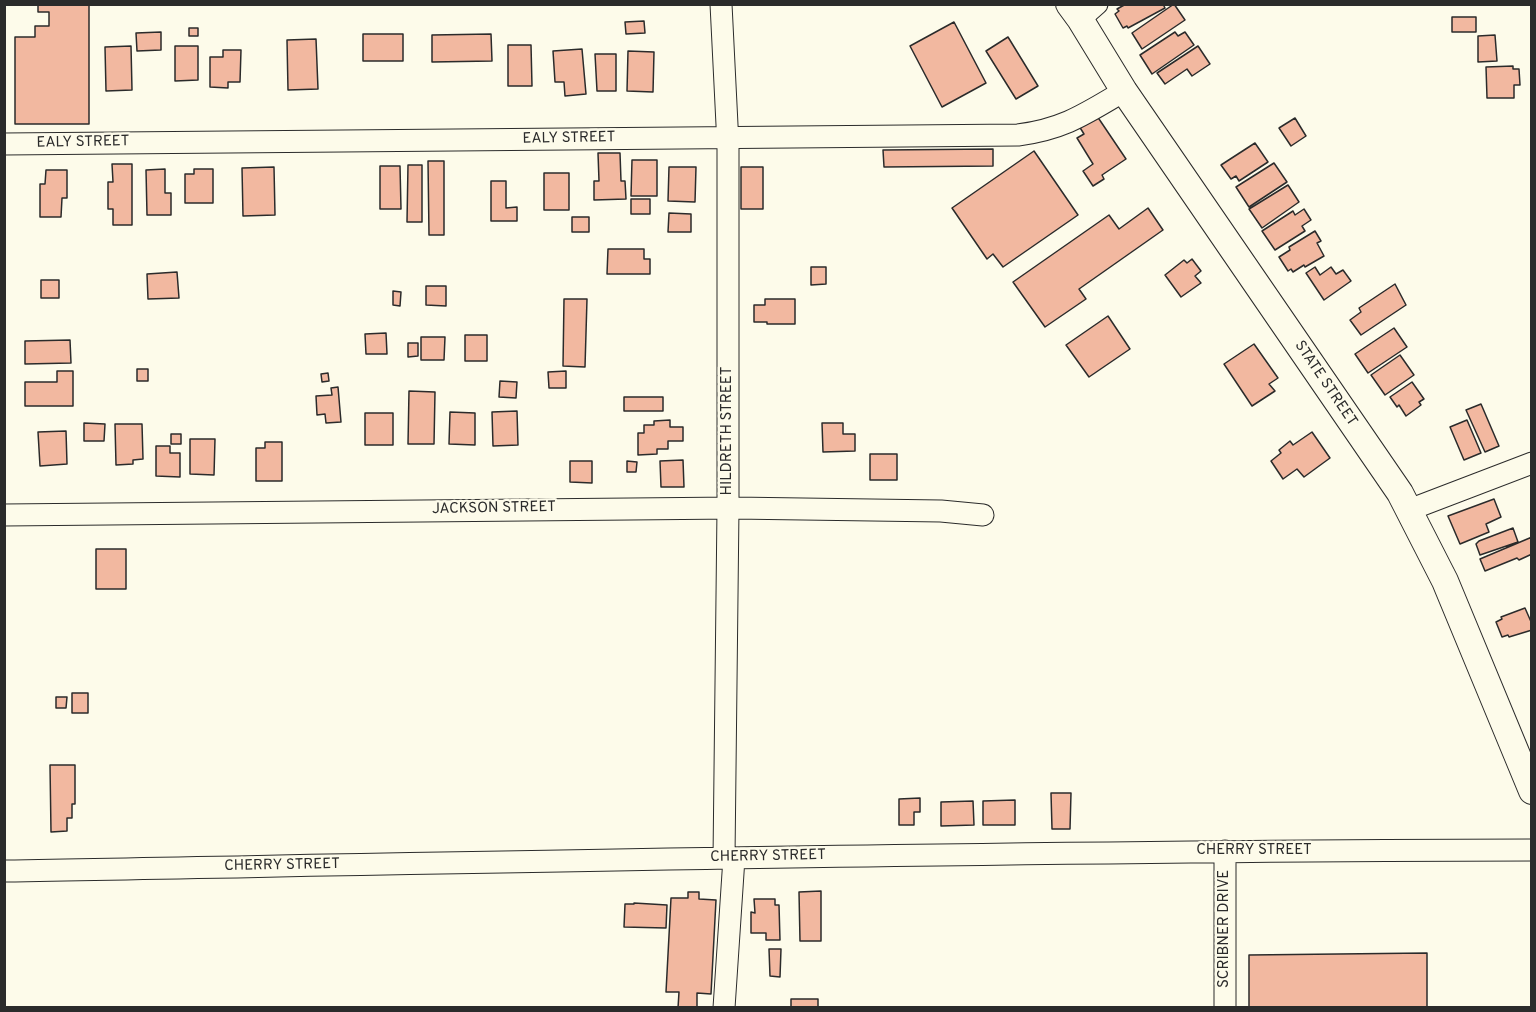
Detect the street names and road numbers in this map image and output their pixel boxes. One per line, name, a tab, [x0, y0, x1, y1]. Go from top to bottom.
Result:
street label: EALY STREET	[522, 129, 616, 149]
street label: EALY STREET	[36, 133, 130, 153]
street label: STATE STREET	[1290, 338, 1360, 430]
street label: HILDRETH STREET	[719, 367, 737, 495]
street label: JACKSON STREET	[432, 499, 556, 519]
street label: CHERRY STREET	[1196, 842, 1312, 860]
street label: CHERRY STREET	[710, 847, 826, 867]
street label: CHERRY STREET	[224, 856, 340, 876]
street label: SCRIBNER DRIVE	[1216, 870, 1234, 988]

